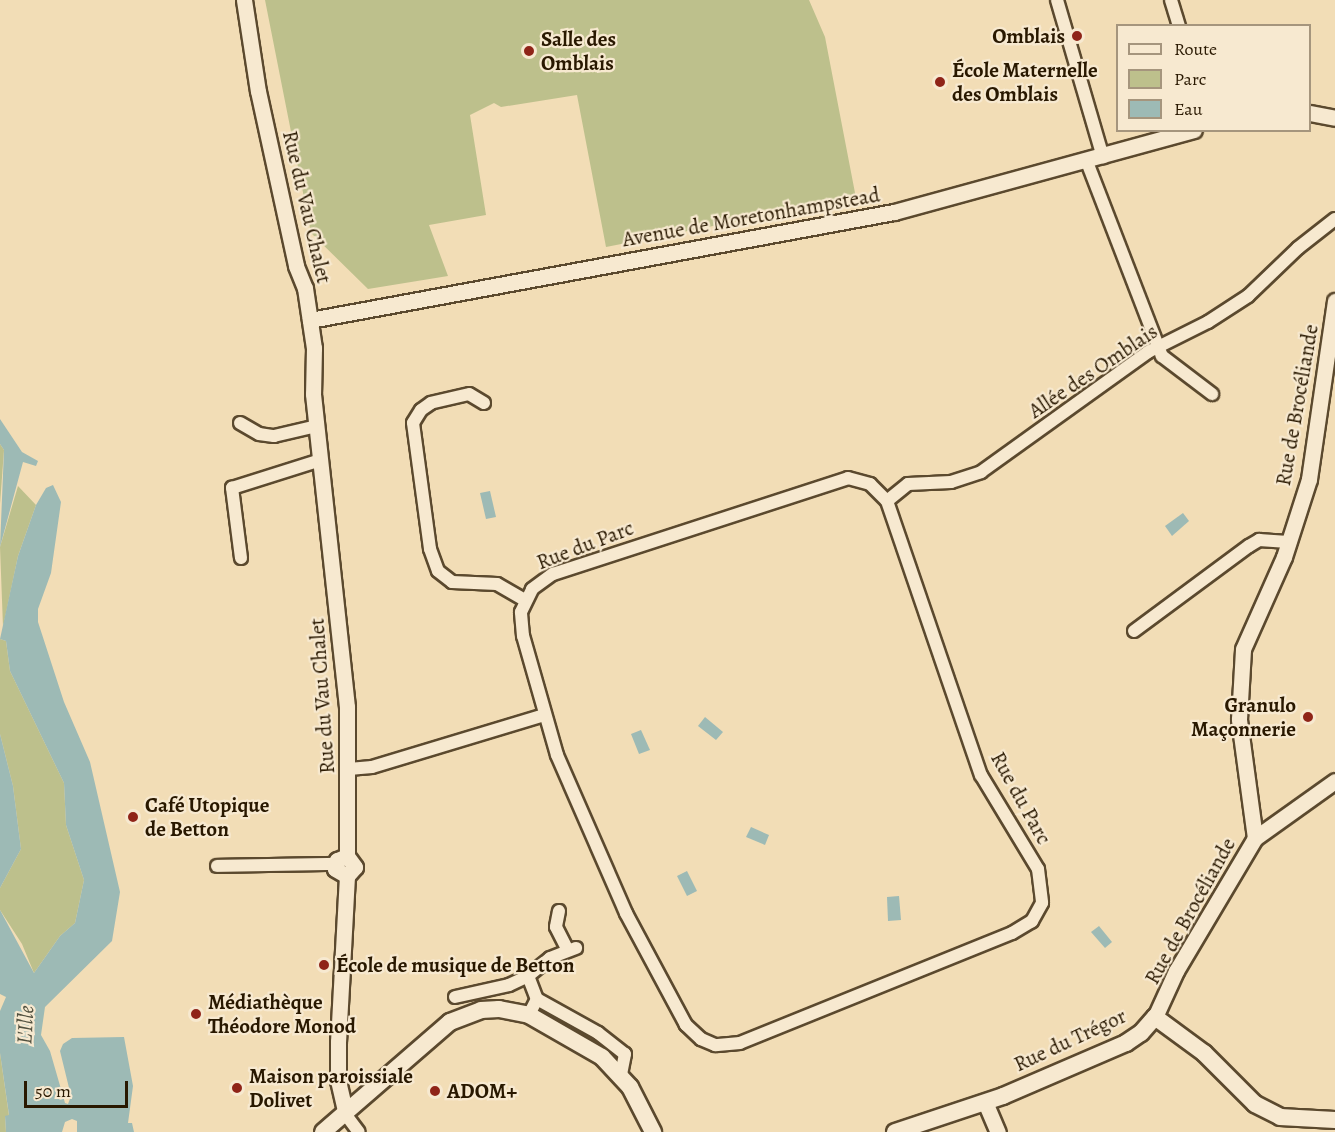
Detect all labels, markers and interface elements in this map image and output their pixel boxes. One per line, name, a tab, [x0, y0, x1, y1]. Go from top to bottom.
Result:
place label: Omblais	[992, 23, 1065, 49]
legend	[1116, 24, 1311, 132]
place label: Salle des Omblais	[541, 26, 616, 76]
marker: Omblais	[1070, 29, 1084, 43]
text: Route	[1174, 37, 1217, 61]
marker: Salle des Omblais	[522, 44, 536, 58]
place label: École Maternelle des Omblais	[952, 57, 1098, 107]
text: Parc	[1174, 67, 1206, 91]
marker: École Maternelle des Omblais	[933, 75, 947, 89]
text: Eau	[1174, 97, 1202, 121]
street label: Rue du Vau Chalet	[277, 128, 337, 286]
street label: Avenue de Moretonhampstead	[620, 182, 882, 252]
street label: Allée des Omblais	[1024, 319, 1162, 423]
street label: Rue de Brocéliande	[1270, 322, 1324, 488]
street label: Rue du Parc	[533, 515, 637, 575]
street label: Rue du Vau Chalet	[304, 617, 340, 775]
place label: Granulo Maçonnerie	[1191, 692, 1296, 742]
marker: Granulo Maçonnerie	[1301, 710, 1315, 724]
street label: Rue du Parc	[985, 747, 1057, 849]
place label: Café Utopique de Betton	[145, 792, 269, 842]
marker: Café Utopique de Betton	[126, 810, 140, 824]
street label: Rue de Brocéliande	[1139, 833, 1241, 989]
place label: École de musique de Betton	[336, 952, 575, 978]
marker: École de musique de Betton	[317, 958, 331, 972]
place label: Médiathèque Théodore Monod	[208, 989, 356, 1039]
street label: Rue du Trégor	[1010, 1003, 1130, 1077]
water label: L'Ille	[12, 1005, 40, 1045]
marker: Médiathèque Théodore Monod	[189, 1007, 203, 1021]
place label: Maison paroissiale Dolivet	[249, 1063, 413, 1113]
scale bar	[27, 1069, 130, 1107]
place label: ADOM+	[447, 1078, 517, 1104]
text: 50 m	[35, 1079, 71, 1103]
marker: Maison paroissiale Dolivet	[230, 1081, 244, 1095]
marker: ADOM+	[428, 1084, 442, 1098]

